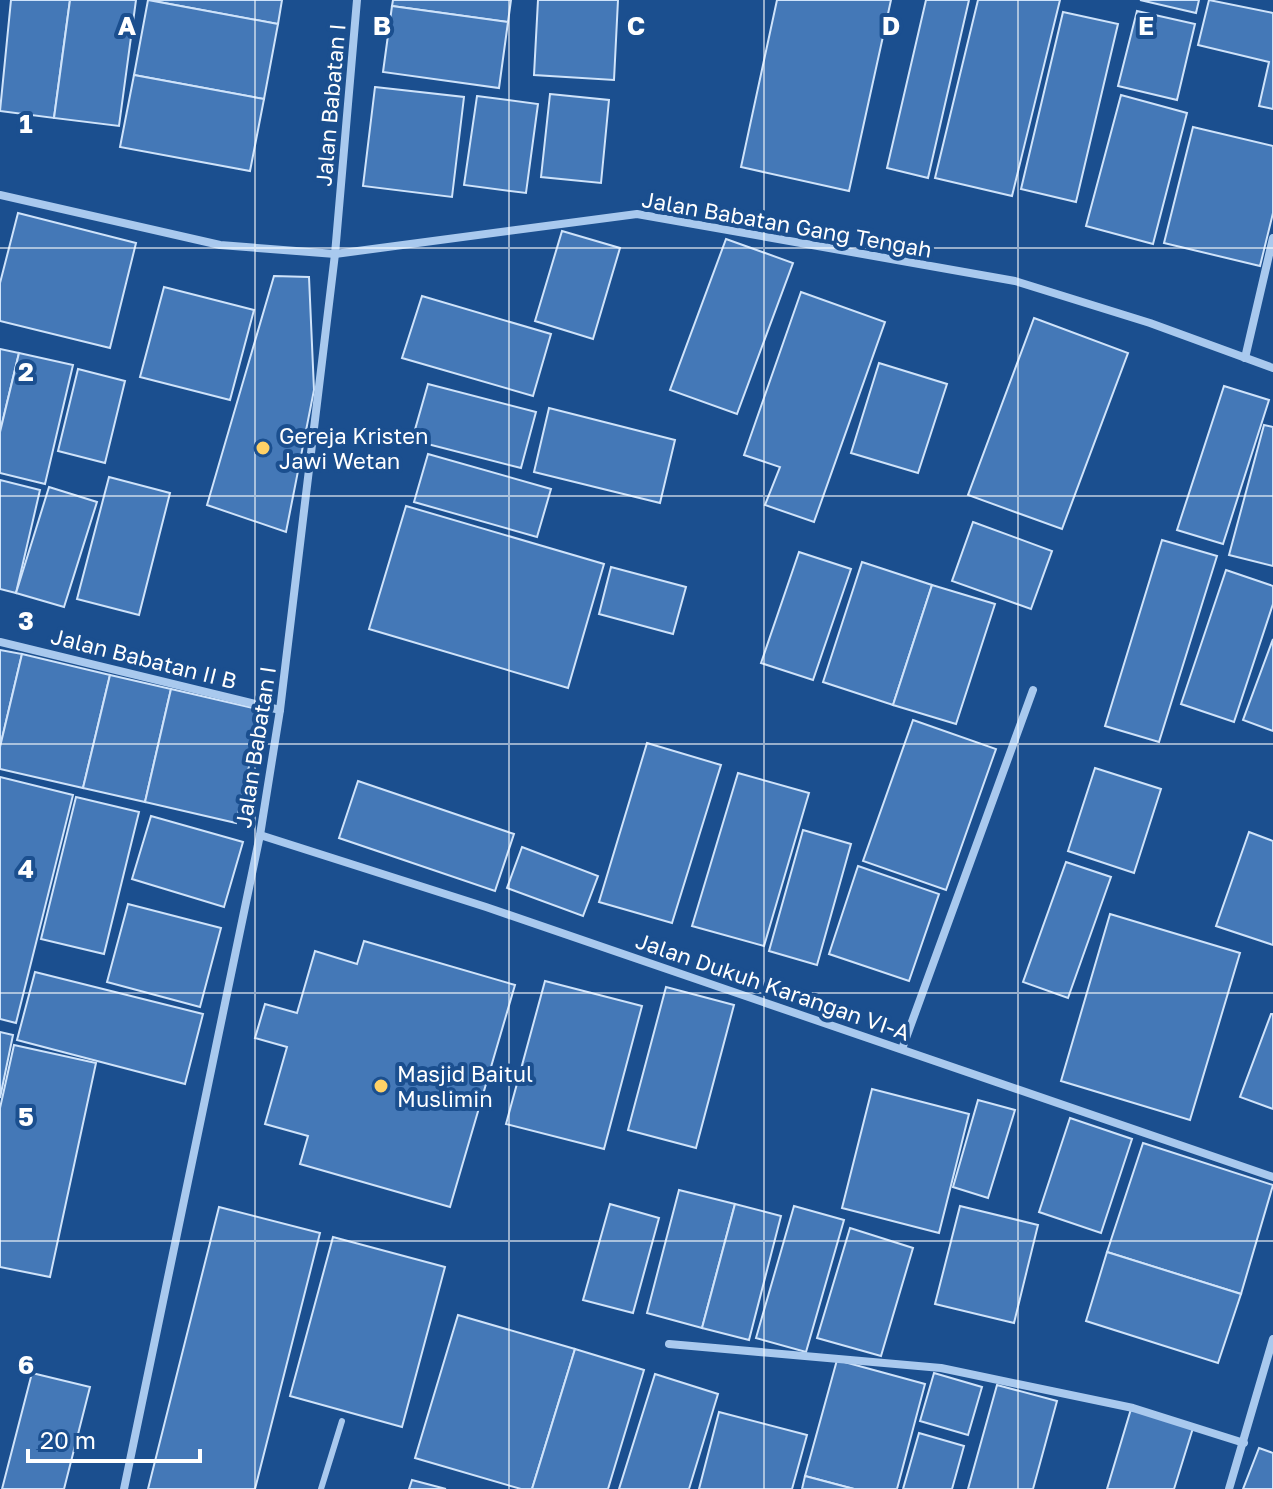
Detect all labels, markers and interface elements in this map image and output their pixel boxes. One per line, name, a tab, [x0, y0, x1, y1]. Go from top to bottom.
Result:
text: A	[118, 10, 137, 41]
text: B	[373, 10, 391, 41]
text: C	[627, 10, 645, 41]
text: D	[882, 10, 900, 41]
text: E	[1138, 10, 1154, 41]
street label: Jalan Babatan I	[309, 23, 351, 187]
text: 1	[19, 108, 33, 139]
street label: Jalan Babatan Gang Tengah	[640, 185, 934, 263]
text: 2	[18, 356, 34, 387]
place label: Gereja Kristen Jawi Wetan	[279, 422, 429, 474]
marker: Gereja Kristen Jawi Wetan	[254, 439, 272, 457]
text: 3	[18, 605, 34, 636]
street label: Jalan Babatan II B	[48, 622, 240, 694]
street label: Jalan Babatan I	[229, 664, 281, 830]
text: 4	[18, 853, 34, 884]
street label: Jalan Dukuh Karangan VI-A	[632, 926, 914, 1046]
place label: Masjid Baitul Muslimin	[397, 1060, 533, 1112]
marker: Masjid Baitul Muslimin	[372, 1077, 390, 1095]
text: 5	[18, 1101, 34, 1132]
text: 6	[18, 1349, 34, 1380]
scale bar	[28, 1413, 200, 1463]
text: 20 m	[40, 1425, 96, 1454]

